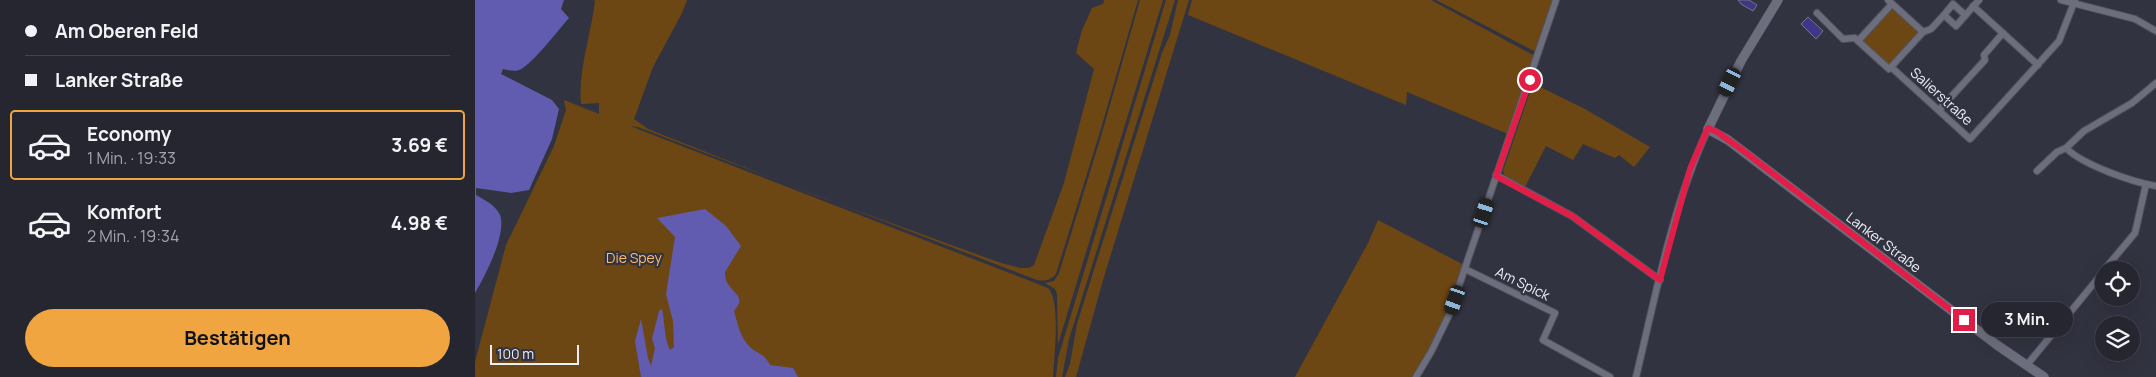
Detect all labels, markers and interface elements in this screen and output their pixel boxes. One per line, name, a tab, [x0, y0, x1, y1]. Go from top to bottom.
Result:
text: Am Oberen Feld	[55, 18, 198, 44]
street label: Salierstraße	[1907, 63, 1977, 129]
car	[1716, 65, 1743, 99]
text: Lanker Straße	[55, 67, 183, 93]
route start	[1519, 69, 1541, 91]
text: Economy	[87, 121, 171, 147]
icon: car	[27, 123, 72, 168]
text: 3.69 €	[391, 132, 448, 158]
text: 1 Min. · 19:33	[87, 147, 176, 169]
car	[1472, 196, 1495, 230]
text: Komfort	[87, 199, 162, 225]
icon: car	[27, 201, 72, 246]
street label: Lanker Straße	[1843, 208, 1925, 276]
text: 4.98 €	[391, 210, 448, 236]
text: 2 Min. · 19:34	[87, 225, 179, 247]
park label: Die Spey	[606, 248, 663, 267]
map controls	[2095, 261, 2140, 361]
button: locate	[2095, 261, 2140, 306]
street label: Am Spick	[1493, 262, 1554, 305]
car	[1443, 283, 1466, 317]
callout: 3 Min.	[1981, 302, 2074, 338]
text: 3 Min.	[2004, 308, 2050, 330]
button: Bestätigen	[25, 309, 450, 367]
route end	[1953, 309, 1975, 331]
button: layers	[2095, 316, 2140, 361]
scale bar	[490, 342, 579, 365]
text: 100 m	[497, 344, 534, 363]

